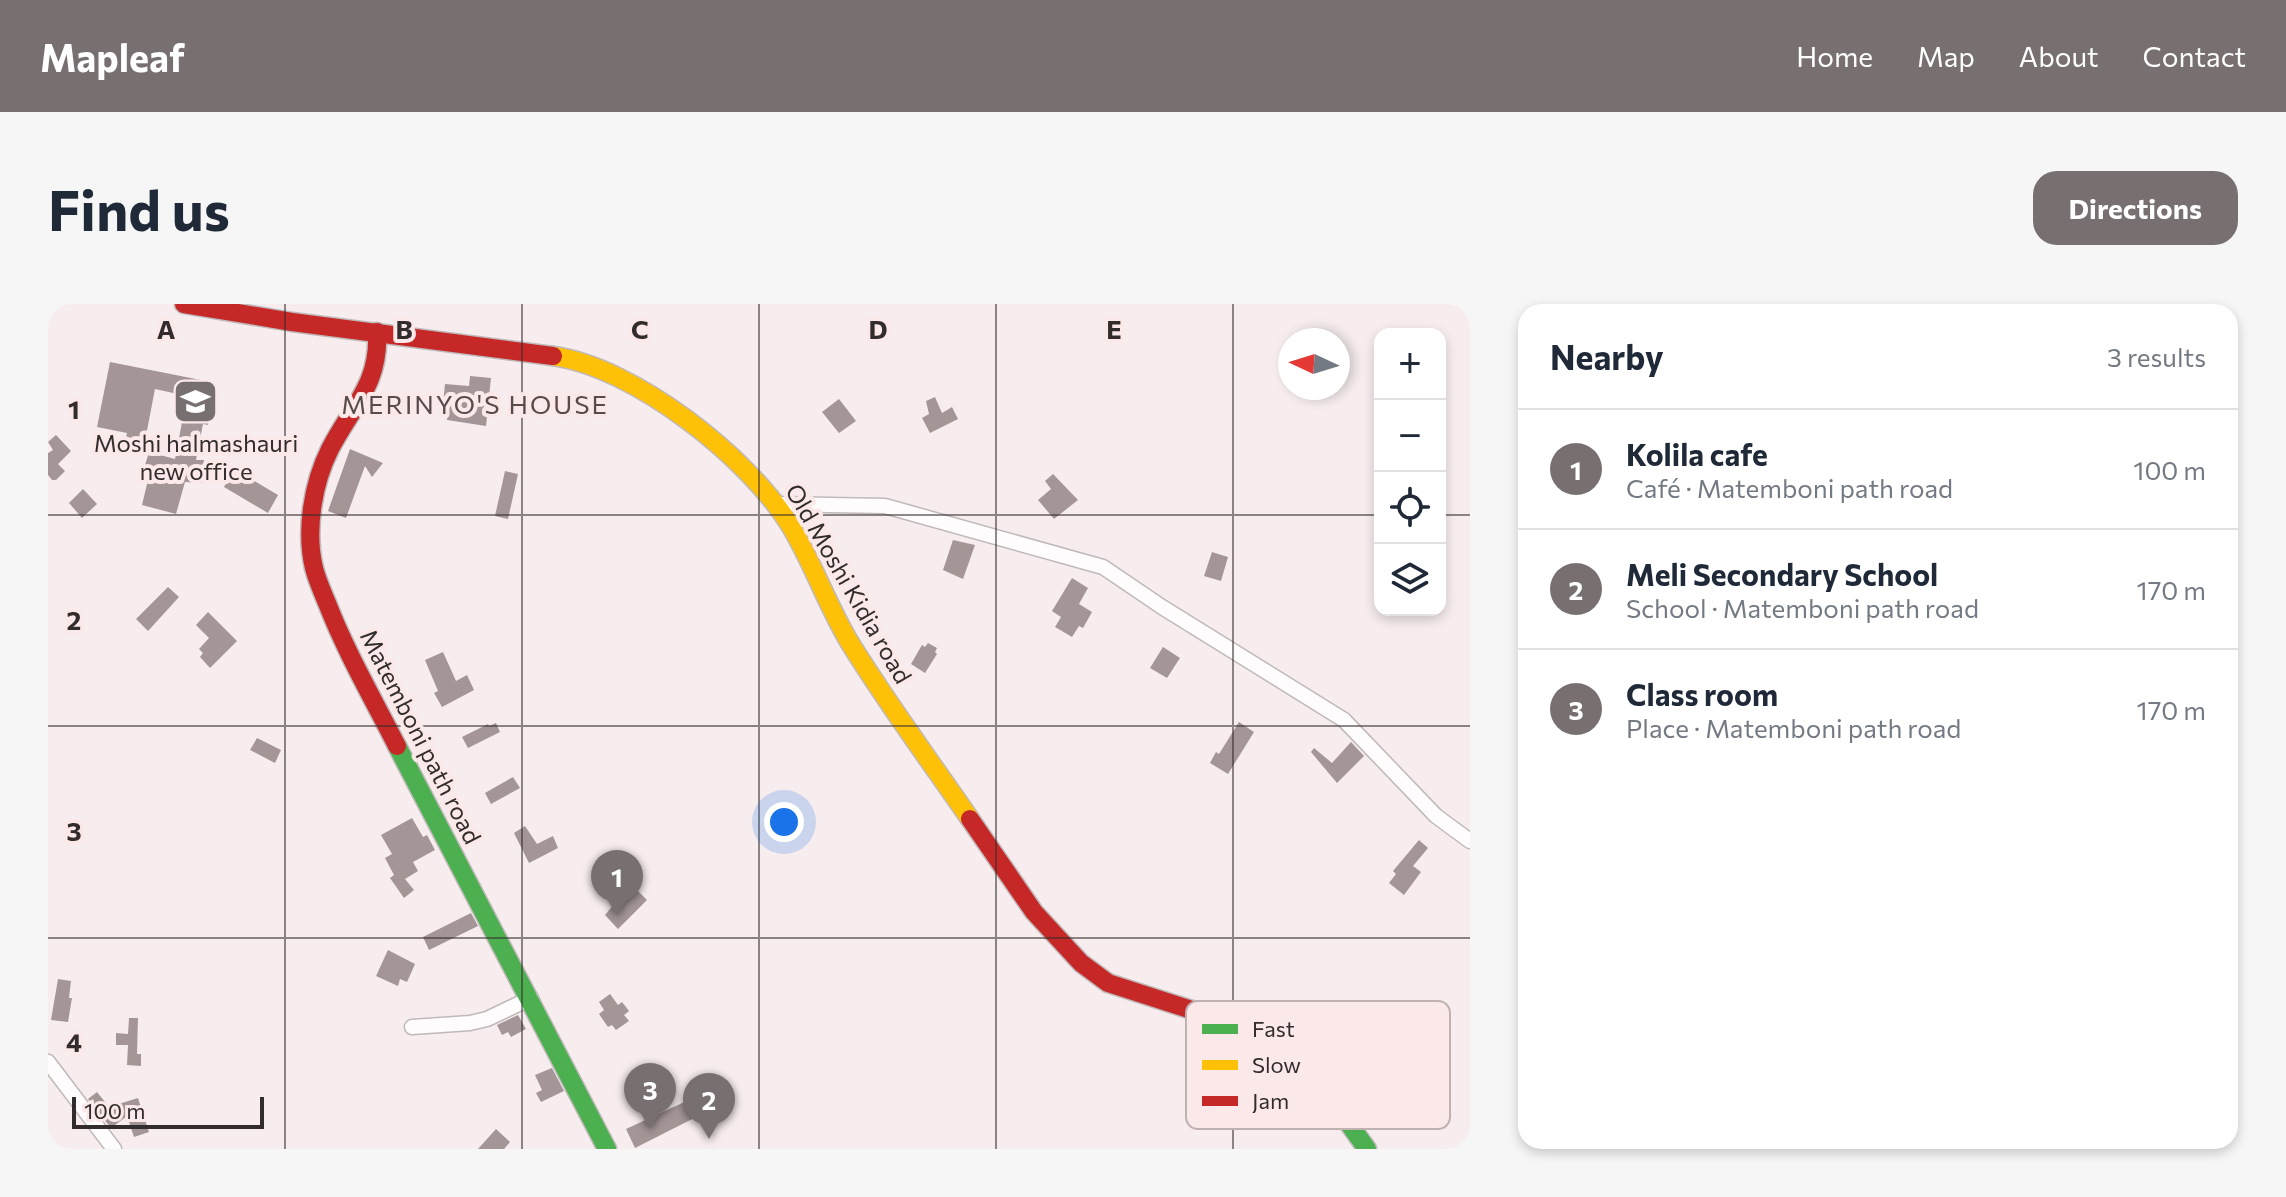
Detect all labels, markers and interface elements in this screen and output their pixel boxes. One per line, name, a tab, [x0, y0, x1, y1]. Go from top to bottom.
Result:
text: Mapleaf	[40, 33, 185, 80]
text: Home	[1796, 39, 1873, 73]
text: Map	[1917, 39, 1975, 73]
text: About	[2019, 39, 2099, 73]
text: Contact	[2143, 39, 2246, 73]
button: Directions	[2033, 171, 2238, 245]
text: Find us	[48, 174, 230, 243]
text: A	[157, 313, 176, 344]
text: B	[395, 313, 413, 344]
text: C	[631, 313, 649, 344]
text: D	[868, 313, 888, 344]
text: E	[1106, 313, 1122, 344]
north arrow	[1278, 328, 1350, 400]
map controls	[1374, 328, 1446, 616]
button: +	[1374, 328, 1446, 400]
text: Nearby	[1550, 335, 1664, 377]
text: 3 results	[2107, 341, 2206, 372]
school or university icon: Moshi halmashauri new office	[172, 378, 220, 426]
district label: MERINYO'S HOUSE	[341, 388, 609, 419]
text: 1	[68, 393, 80, 424]
button: −	[1374, 400, 1446, 472]
place label: Moshi halmashauri new office	[94, 428, 298, 485]
text: Kolila cafe	[1626, 435, 1768, 472]
text: 1	[1570, 454, 1582, 485]
text: 100 m	[2133, 454, 2206, 485]
button: locate	[1374, 472, 1446, 544]
text: Café · Matemboni path road	[1626, 472, 1953, 503]
street label: Old Moshi Kidia road	[780, 478, 918, 688]
button: layers	[1374, 544, 1446, 616]
text: Meli Secondary School	[1626, 555, 1938, 592]
text: 2	[1569, 574, 1583, 605]
text: 170 m	[2137, 574, 2206, 605]
text: School · Matemboni path road	[1626, 592, 1979, 623]
text: 2	[67, 604, 81, 635]
street label: Matemboni path road	[355, 624, 488, 848]
text: Class room	[1626, 675, 1778, 712]
text: 3	[1568, 694, 1584, 725]
text: 170 m	[2137, 694, 2206, 725]
text: Place · Matemboni path road	[1626, 712, 1961, 743]
your location	[764, 802, 804, 842]
text: 3	[66, 815, 82, 846]
pin: 1	[591, 850, 643, 916]
legend	[1186, 1001, 1450, 1129]
text: Fast	[1252, 1015, 1295, 1042]
text: 4	[66, 1026, 82, 1057]
text: Slow	[1252, 1051, 1301, 1078]
pin: 3	[624, 1063, 676, 1129]
pin: 2	[683, 1073, 735, 1139]
text: Jam	[1252, 1087, 1289, 1114]
scale bar	[72, 1093, 264, 1129]
text: 100 m	[84, 1097, 146, 1124]

